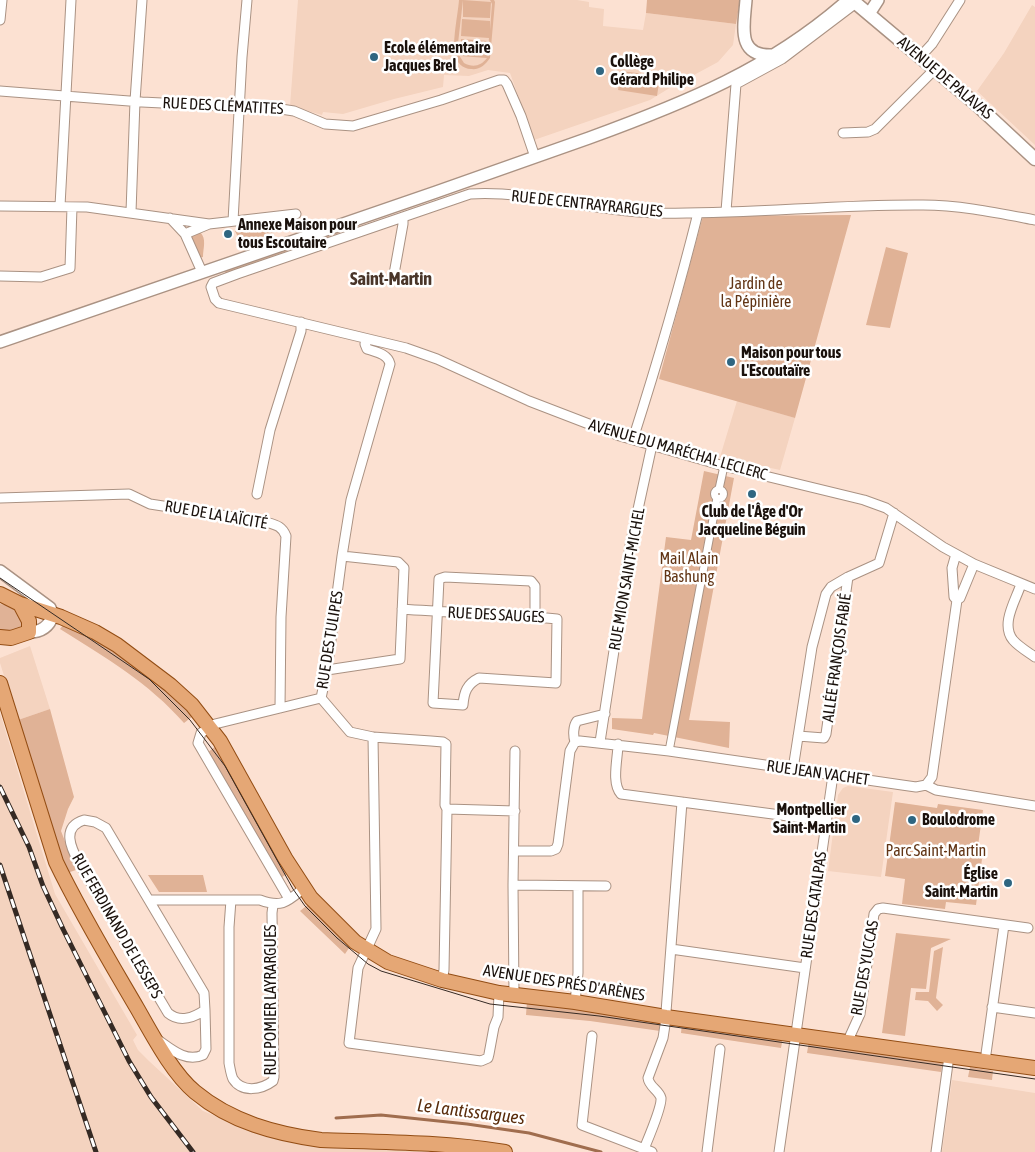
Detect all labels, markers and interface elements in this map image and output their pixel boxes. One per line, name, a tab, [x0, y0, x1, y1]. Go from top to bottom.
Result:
street label: AVENUE DE PALAVAS	[893, 32, 997, 124]
place label: Ecole élémentaire Jacques Brel	[384, 38, 491, 76]
marker: Ecole élémentaire Jacques Brel	[368, 51, 380, 63]
place label: Collège Gérard Philipe	[610, 52, 694, 90]
marker: Collège Gérard Philipe	[594, 65, 606, 77]
street label: RUE DES CLÉMATITES	[162, 93, 284, 119]
street label: RUE DE CENTRAYRARGUES	[510, 186, 664, 222]
place label: Annexe Maison pour tous Escoutaire	[238, 215, 357, 253]
marker: Annexe Maison pour tous Escoutaire	[222, 228, 234, 240]
district label: Saint-Martin	[350, 268, 432, 290]
park label: Jardin de la Pépinière	[721, 274, 791, 312]
place label: Maison pour tous L'Escoutaïre	[741, 343, 841, 381]
marker: Maison pour tous L'Escoutaïre	[725, 356, 737, 368]
street label: AVENUE DU MARÉCHAL LECLERC	[586, 415, 770, 485]
marker: Club de l'Âge d'Or Jacqueline Béguin	[746, 488, 758, 500]
street label: RUE DE LA LAÏCITÉ	[163, 497, 269, 533]
place label: Club de l'Âge d'Or Jacqueline Béguin	[698, 502, 806, 540]
street label: RUE MION SAINT-MICHEL	[605, 506, 649, 652]
park label: Mail Alain Bashung	[659, 549, 719, 587]
street label: RUE DES TULIPES	[313, 589, 347, 691]
street label: ALLÉE FRANÇOIS FABIÉ	[818, 593, 856, 723]
street label: RUE DES SAUGES	[447, 603, 545, 627]
street label: RUE JEAN VACHET	[765, 756, 871, 790]
place label: Montpellier Saint-Martin	[773, 800, 846, 838]
place label: Boulodrome	[922, 810, 995, 830]
marker: Montpellier Saint-Martin	[850, 813, 862, 825]
marker: Boulodrome	[906, 814, 918, 826]
park label: Parc Saint-Martin	[886, 841, 986, 861]
street label: RUE FERDINAND DE LESSEPS	[68, 850, 166, 1002]
street label: RUE DES CATALPAS	[797, 850, 831, 960]
place label: Église Saint-Martin	[925, 864, 998, 902]
marker: Église Saint-Martin	[1002, 877, 1014, 889]
street label: RUE DES YUCCAS	[847, 919, 883, 1017]
street label: RUE POMIER LAYRARGUES	[261, 925, 281, 1075]
street label: AVENUE DES PRÉS D'ARÈNES	[482, 961, 646, 1005]
water label: Le Lantissargues	[416, 1095, 526, 1129]

